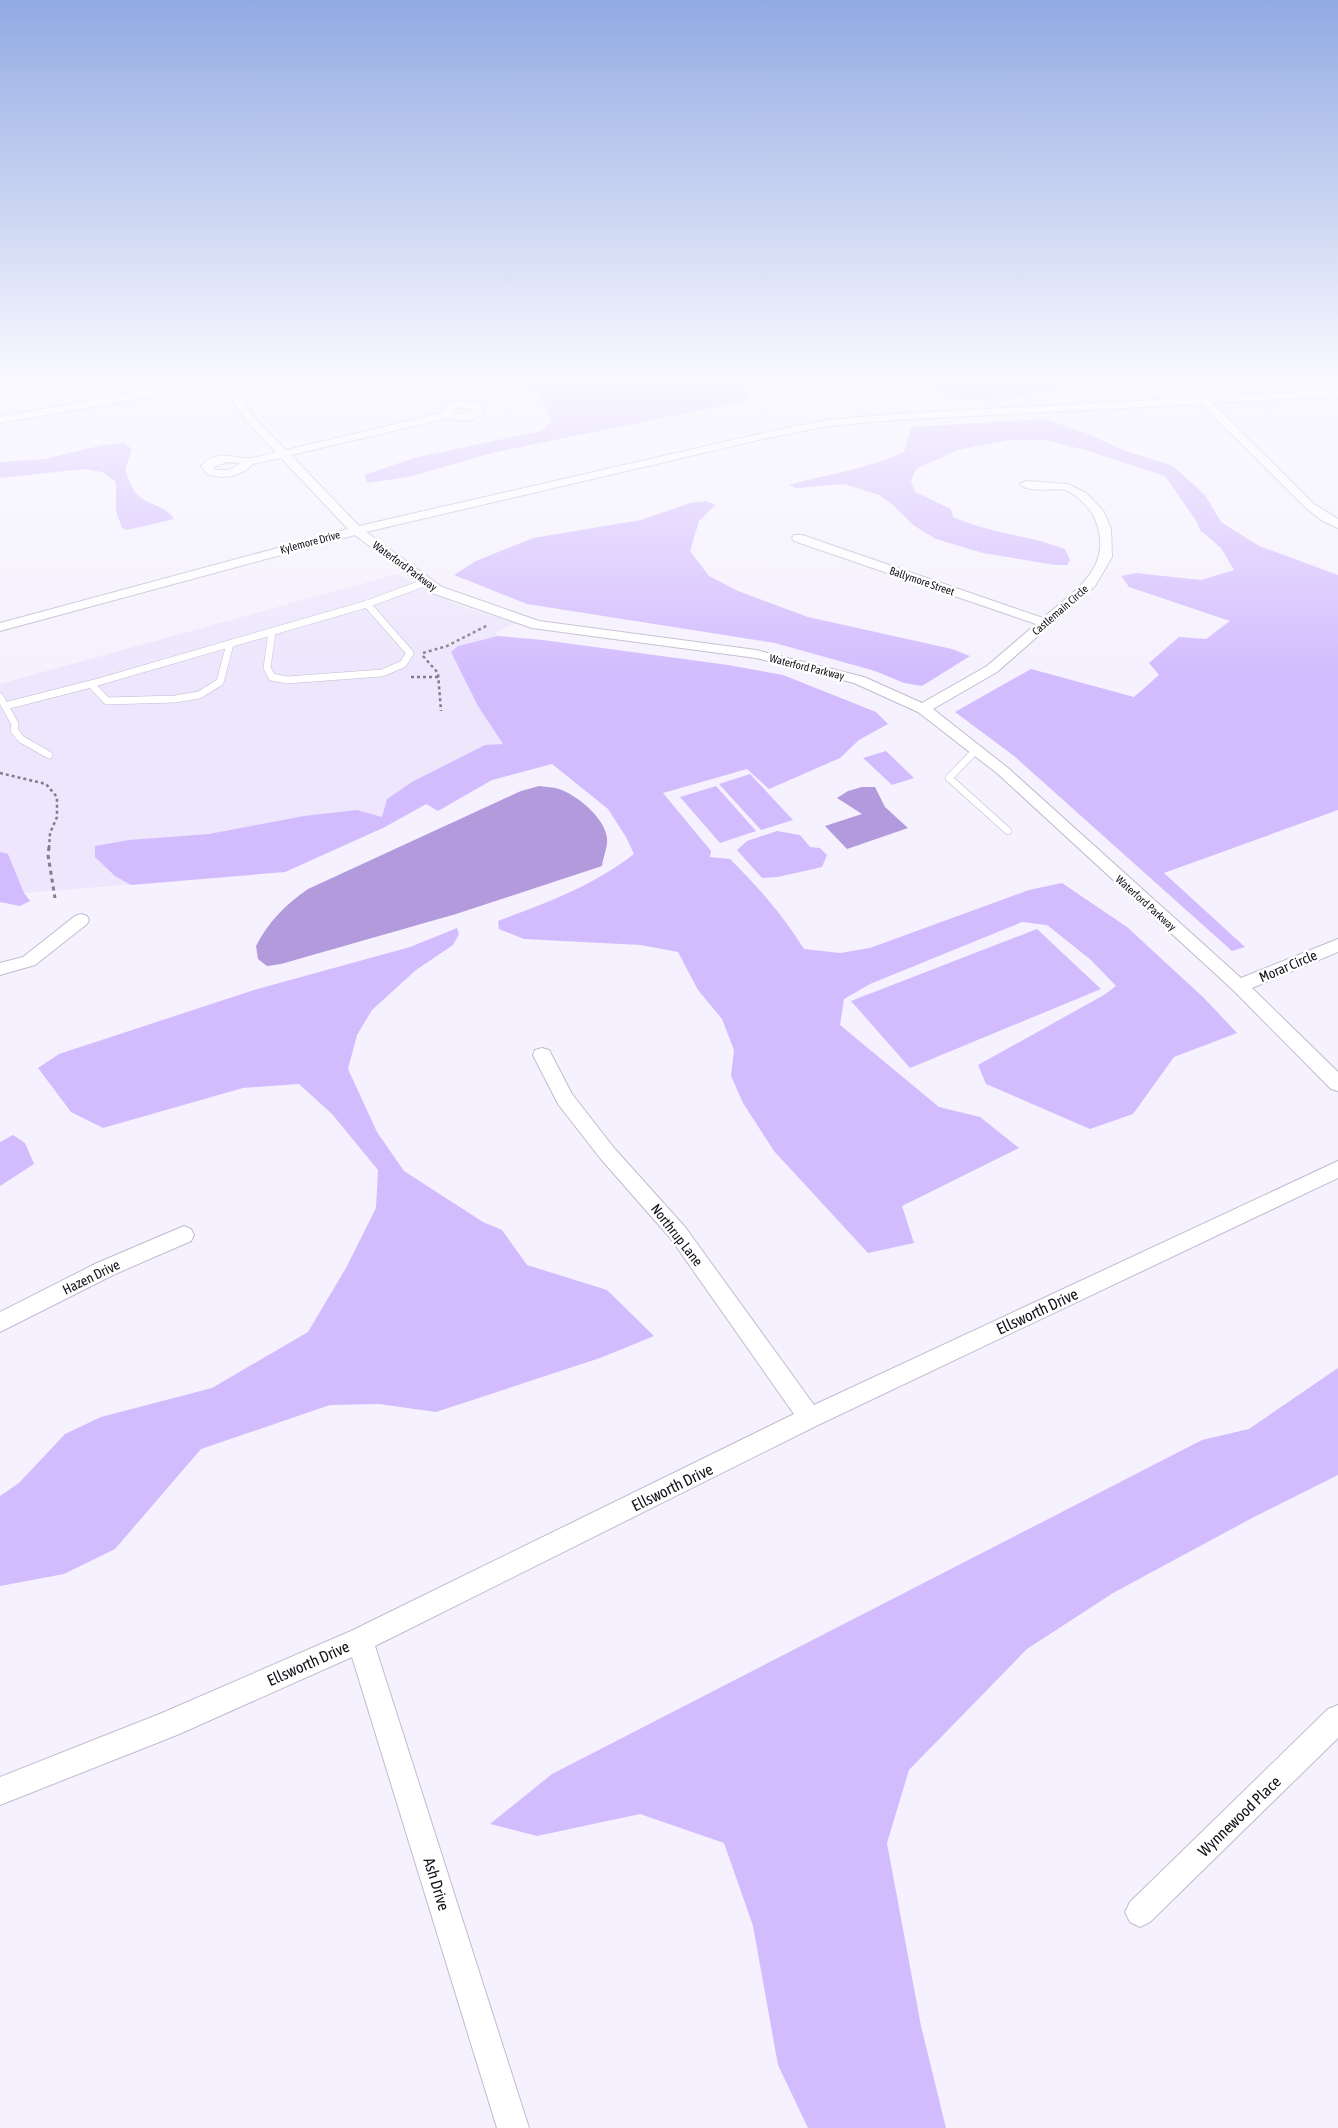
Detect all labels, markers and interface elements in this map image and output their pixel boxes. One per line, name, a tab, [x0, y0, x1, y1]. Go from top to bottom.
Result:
street label: Kylemore Drive	[279, 528, 341, 556]
street label: Waterford Parkway	[370, 539, 440, 594]
street label: Ballymore Street	[888, 564, 956, 598]
street label: Castlemain Circle	[1030, 583, 1090, 637]
street label: Waterford Parkway	[768, 652, 846, 682]
street label: Waterford Parkway	[1114, 873, 1179, 933]
street label: Morar Circle	[1257, 947, 1319, 985]
street label: Northrup Lane	[648, 1201, 706, 1269]
street label: Hazen Drive	[60, 1256, 122, 1298]
street label: Ellsworth Drive	[993, 1284, 1081, 1338]
street label: Ellsworth Drive	[628, 1460, 716, 1514]
street label: Ellsworth Drive	[264, 1637, 352, 1689]
street label: Wynnewood Place	[1194, 1772, 1285, 1861]
street label: Ash Drive	[420, 1855, 454, 1913]

